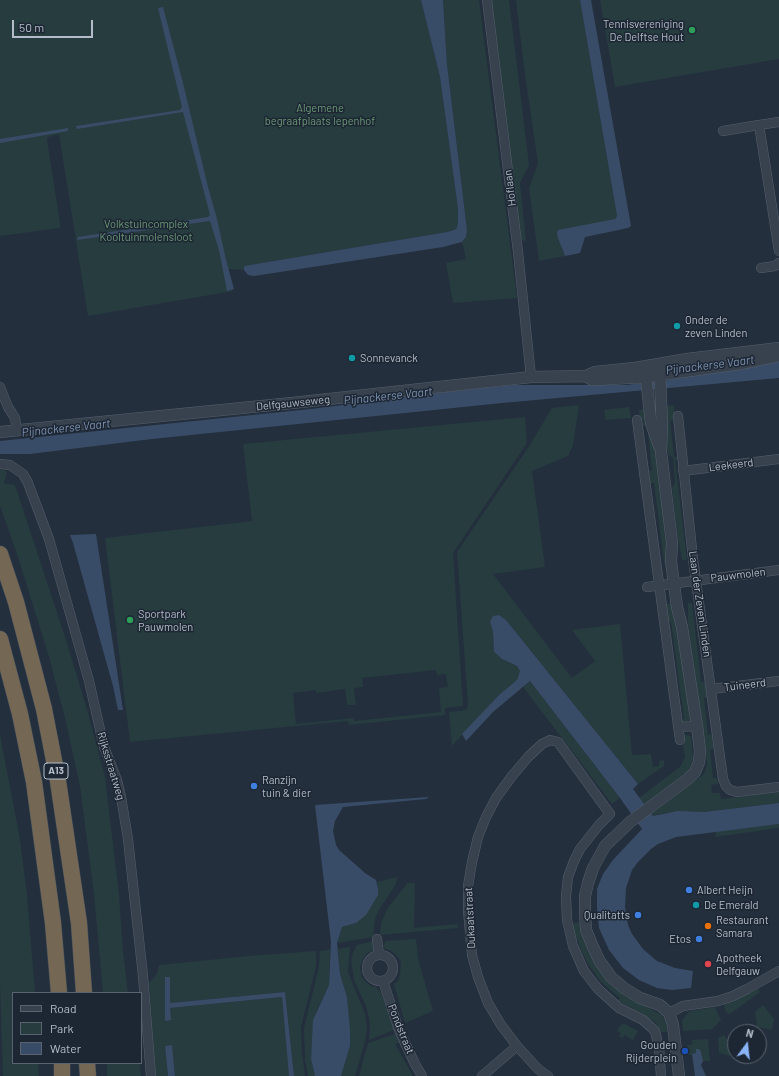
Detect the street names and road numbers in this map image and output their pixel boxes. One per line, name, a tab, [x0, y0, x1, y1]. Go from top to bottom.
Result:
street label: Hoflaan	[501, 169, 519, 207]
street label: Delfgauwseweg	[255, 393, 331, 413]
street label: Leekeerd	[708, 456, 754, 474]
street label: Laan der Zeven Linden	[686, 550, 714, 658]
street label: Pauwmolen	[710, 565, 766, 585]
street label: Tuineerd	[723, 676, 767, 694]
street label: Rijksstraatweg	[94, 730, 128, 802]
road number: A13	[44, 763, 68, 779]
street label: Dukaatstraat	[462, 887, 478, 949]
street label: Pondstraat	[385, 1002, 417, 1056]

